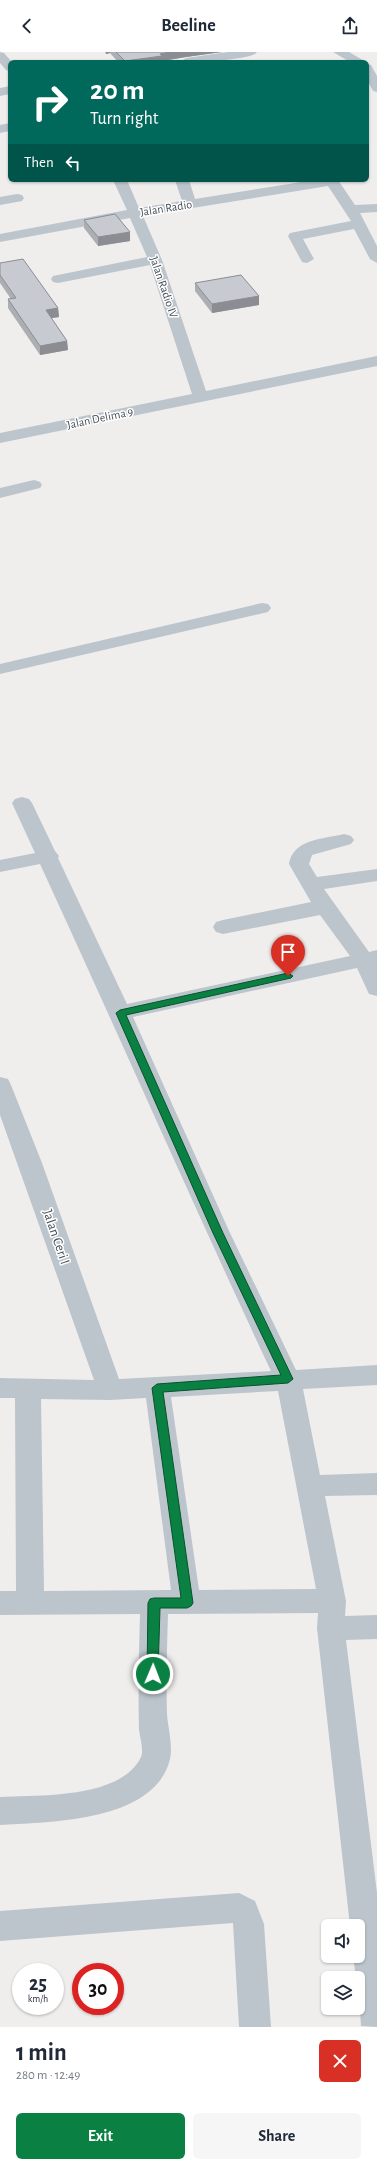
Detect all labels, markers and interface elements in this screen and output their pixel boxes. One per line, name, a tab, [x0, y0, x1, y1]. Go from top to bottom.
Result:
icon: back	[16, 15, 38, 37]
icon: share	[339, 15, 361, 37]
text: Beeline	[161, 17, 216, 35]
icon: right	[24, 76, 76, 128]
text: 20 m	[90, 77, 145, 105]
text: Turn right	[90, 110, 159, 128]
icon: left	[62, 152, 84, 174]
text: Then	[24, 155, 54, 170]
street label: Jalan Radio	[139, 198, 193, 218]
street label: Jalan Radio IV	[148, 255, 180, 320]
street label: Jalan Delima 9	[66, 405, 135, 431]
pin	[271, 935, 305, 976]
icon: arrive	[277, 941, 299, 963]
street label: Jalan Ceri I	[40, 1208, 72, 1266]
position arrow	[132, 1653, 174, 1695]
map controls	[321, 1919, 365, 2015]
button: sound	[321, 1919, 365, 1963]
speed limit sign: 30	[72, 1963, 124, 2015]
button: layers	[321, 1971, 365, 2015]
text: 25	[29, 1974, 47, 1994]
text: km/h	[28, 1994, 48, 2004]
button: close	[319, 2040, 361, 2082]
text: 1 min	[16, 2041, 67, 2065]
text: 280 m · 12:49	[16, 2069, 80, 2082]
button: Exit	[16, 2113, 185, 2159]
button: Share	[193, 2113, 361, 2159]

